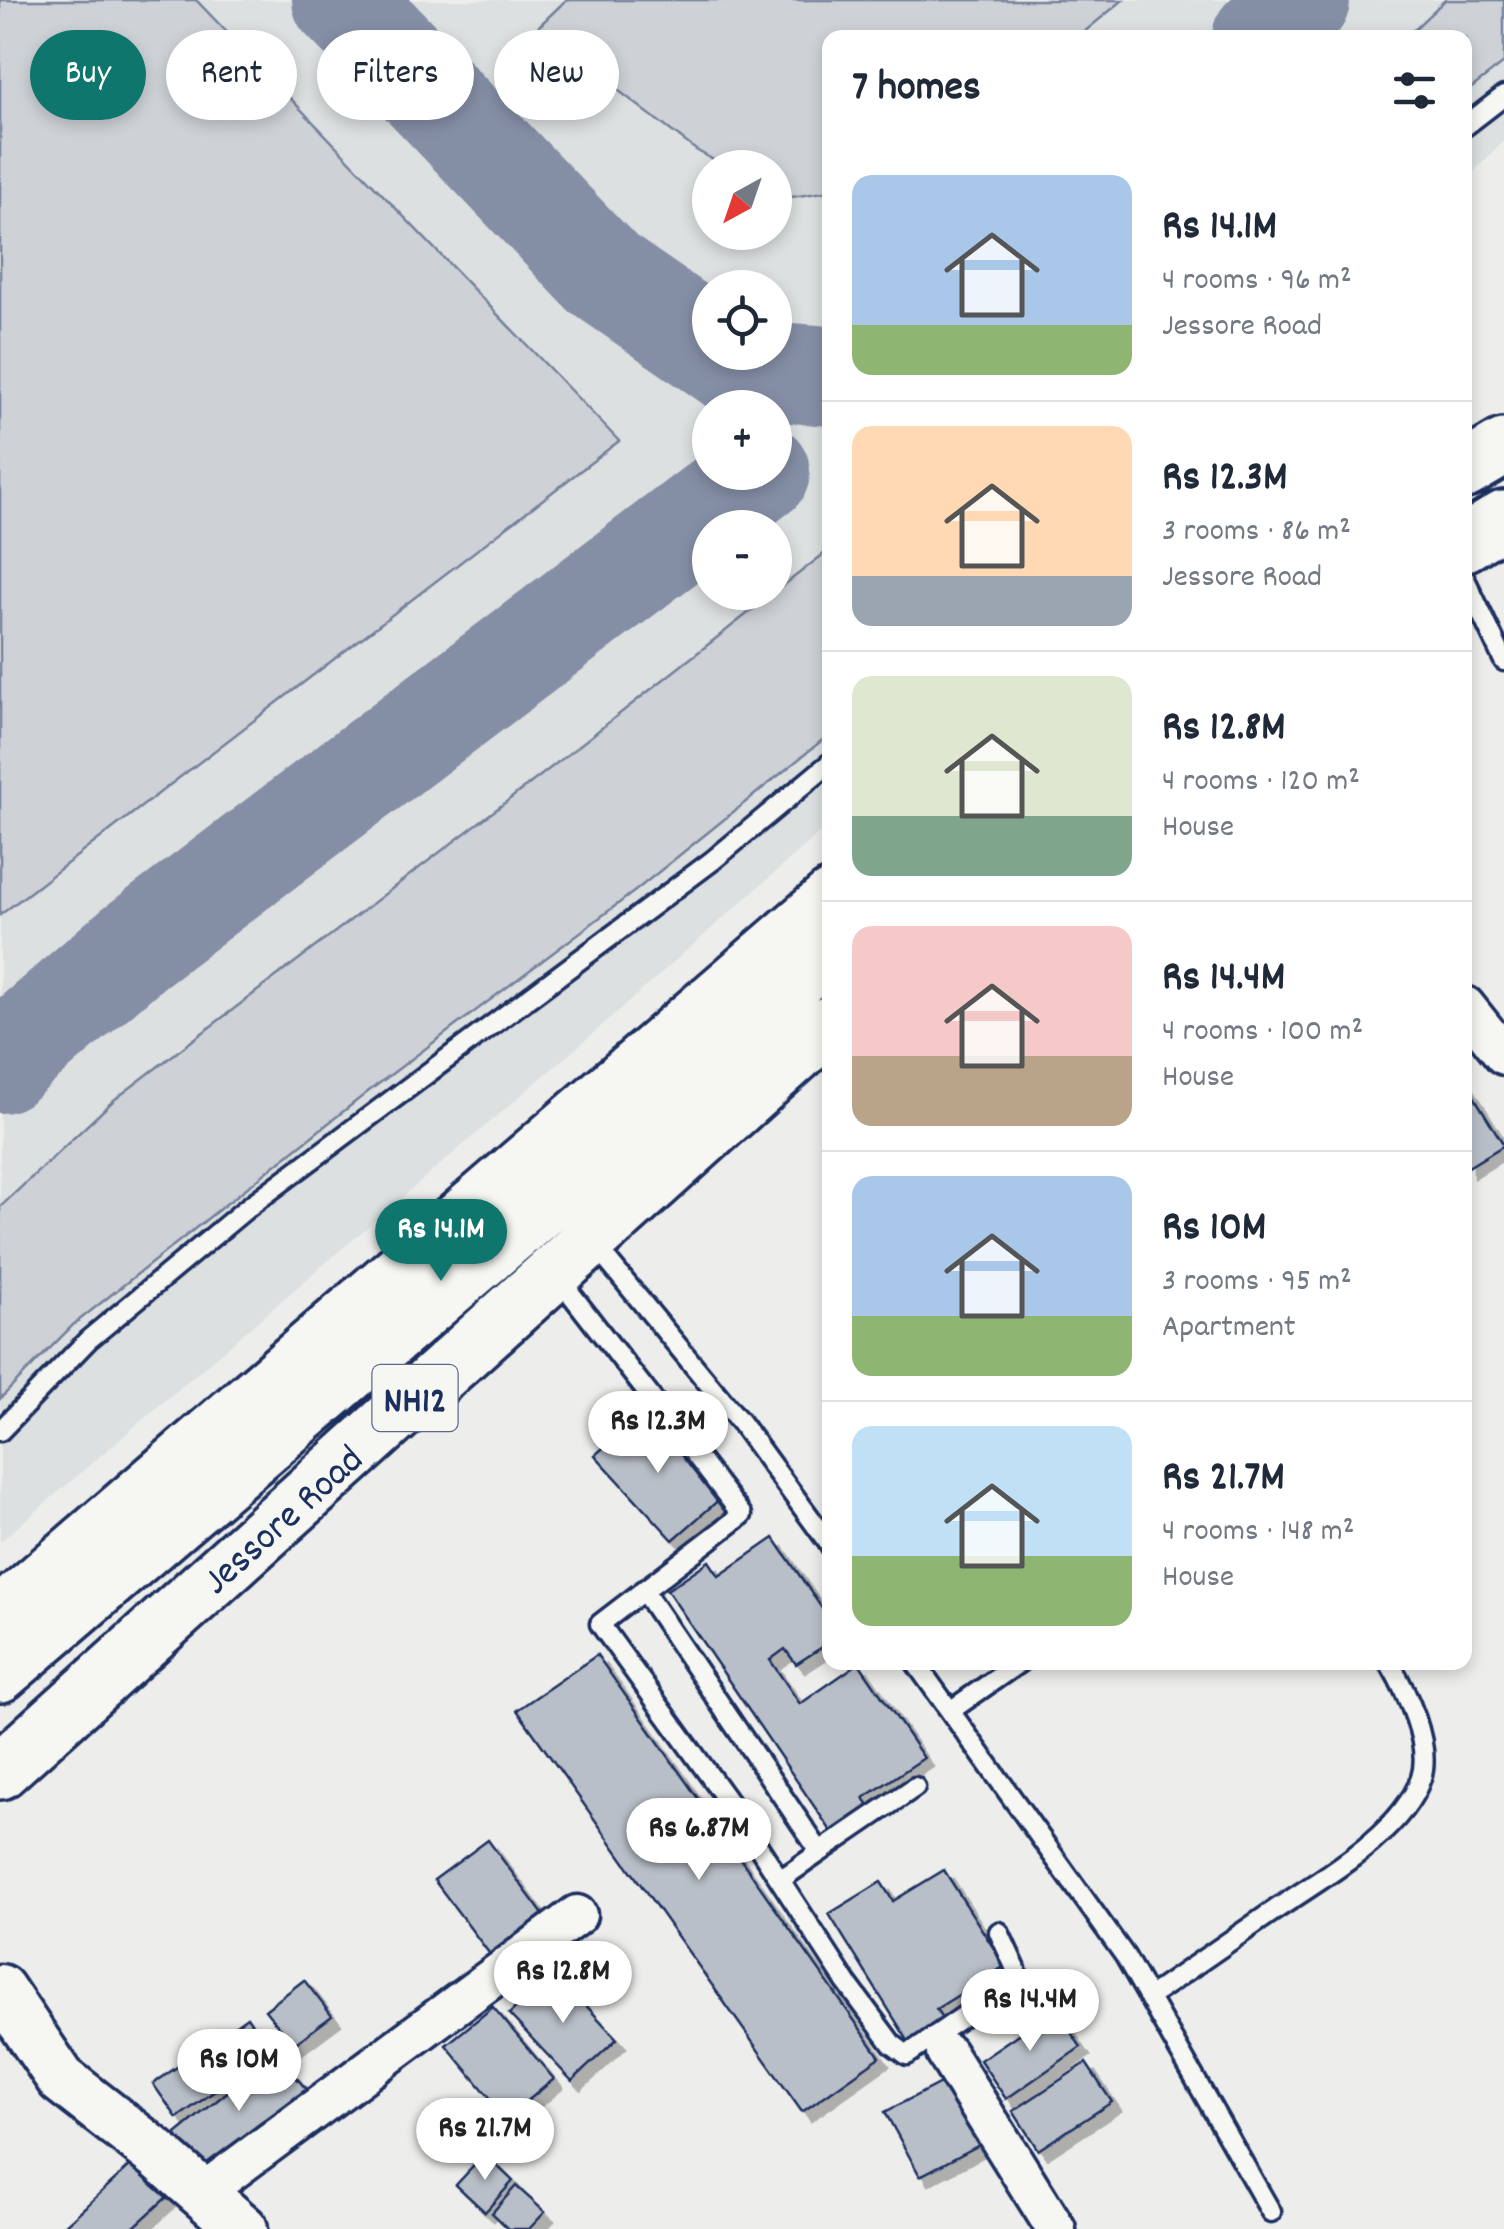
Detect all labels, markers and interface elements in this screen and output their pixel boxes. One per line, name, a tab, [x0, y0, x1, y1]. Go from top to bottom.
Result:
chip: Buy	[30, 30, 146, 120]
chip: Rent	[166, 30, 297, 120]
chip: Filters	[317, 30, 474, 120]
chip: New	[494, 30, 619, 120]
text: 7 homes	[852, 60, 981, 120]
icon: filters	[1387, 63, 1442, 118]
north arrow	[692, 150, 792, 250]
map controls	[692, 150, 792, 610]
text: Rs 14.1M	[1162, 199, 1277, 259]
icon: home	[932, 215, 1052, 335]
text: 4 rooms · 96 m²	[1162, 259, 1352, 305]
button: locate	[692, 270, 792, 370]
text: Jessore Road	[1162, 305, 1322, 351]
button: +	[692, 390, 792, 490]
text: Rs 12.3M	[1162, 450, 1288, 510]
icon: home	[932, 466, 1052, 586]
button: −	[692, 510, 792, 610]
text: 3 rooms · 86 m²	[1162, 510, 1351, 556]
text: Jessore Road	[1162, 556, 1322, 602]
text: Rs 12.8M	[1162, 700, 1286, 760]
icon: home	[932, 716, 1052, 836]
text: 4 rooms · 120 m²	[1162, 760, 1360, 806]
text: House	[1162, 806, 1234, 852]
text: Rs 14.4M	[1162, 950, 1285, 1010]
icon: home	[932, 966, 1052, 1086]
text: 4 rooms · 100 m²	[1162, 1010, 1363, 1056]
text: House	[1162, 1056, 1234, 1102]
pin: Rs 14.1M	[338, 1199, 544, 1284]
text: Rs 10M	[1162, 1200, 1266, 1260]
text: Rs 14.1M	[397, 1208, 485, 1254]
icon: home	[932, 1216, 1052, 1336]
text: 3 rooms · 95 m²	[1162, 1260, 1352, 1306]
text: Apartment	[1162, 1306, 1296, 1352]
road number: NH12	[372, 1365, 458, 1431]
pin: Rs 12.3M	[555, 1391, 761, 1476]
text: Rs 12.3M	[610, 1400, 706, 1446]
street label: Jessore Road	[192, 1435, 379, 1611]
text: Rs 21.7M	[1162, 1450, 1285, 1510]
icon: home	[932, 1466, 1052, 1586]
text: 4 rooms · 148 m²	[1162, 1510, 1354, 1556]
text: House	[1162, 1556, 1234, 1602]
pin: Rs 6.87M	[596, 1798, 802, 1883]
text: Rs 6.87M	[648, 1807, 750, 1853]
pin: Rs 12.8M	[460, 1941, 666, 2026]
text: Rs 12.8M	[516, 1950, 610, 1996]
pin: Rs 14.4M	[927, 1969, 1133, 2054]
text: Rs 14.4M	[983, 1978, 1077, 2024]
pin: Rs 10M	[158, 2029, 320, 2114]
text: Rs 10M	[199, 2038, 279, 2084]
pin: Rs 21.7M	[382, 2098, 588, 2183]
text: Rs 21.7M	[438, 2107, 532, 2153]

